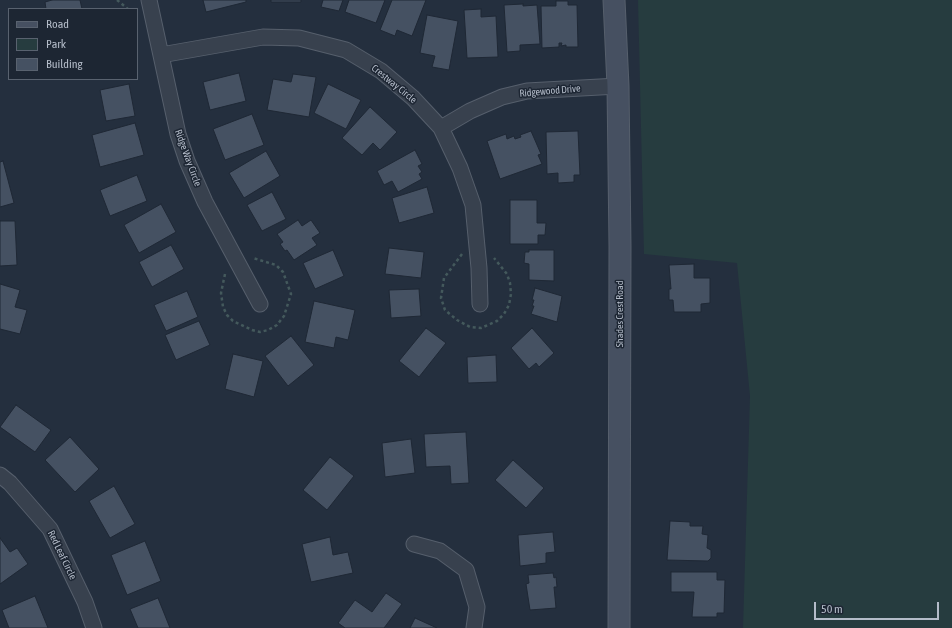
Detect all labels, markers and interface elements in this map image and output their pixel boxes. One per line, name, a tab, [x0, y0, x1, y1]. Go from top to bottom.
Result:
legend	[8, 8, 138, 80]
text: Road	[46, 17, 69, 31]
text: Park	[46, 37, 66, 51]
text: Building	[46, 57, 83, 71]
street label: Crestway Circle	[369, 62, 419, 106]
street label: Ridgewood Drive	[519, 82, 581, 100]
street label: Ridge Way Circle	[172, 128, 204, 188]
street label: Shades Crest Road	[614, 281, 626, 347]
street label: Red Leaf Circle	[45, 528, 79, 582]
scale bar	[816, 594, 941, 620]
text: 50 m	[821, 602, 843, 616]

